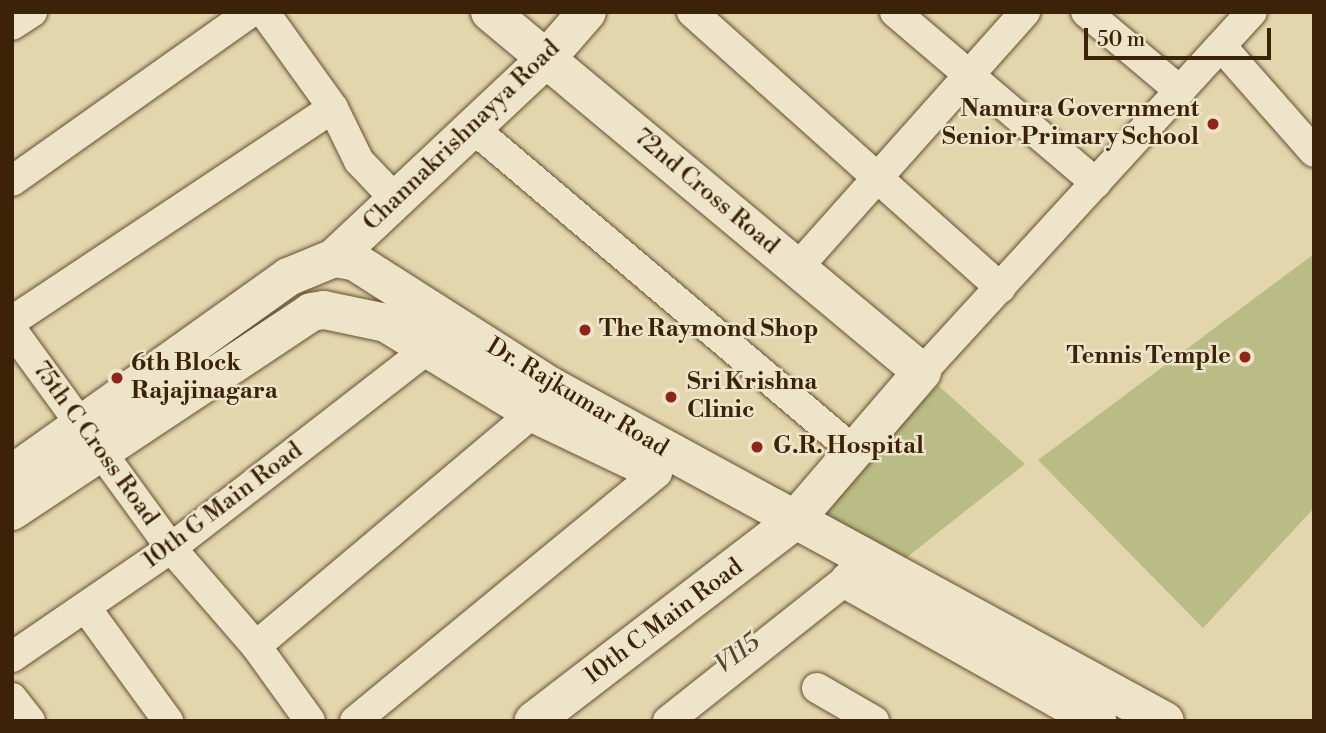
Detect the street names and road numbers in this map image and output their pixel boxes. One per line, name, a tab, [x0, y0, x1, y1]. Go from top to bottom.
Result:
street label: Channakrishnayya Road	[358, 35, 566, 237]
street label: 72nd Cross Road	[628, 123, 784, 261]
street label: Dr. Rajkumar Road	[481, 332, 673, 464]
street label: 75th C Cross Road	[26, 356, 164, 532]
street label: 10th G Main Road	[138, 437, 308, 575]
street label: 10th C Main Road	[579, 553, 749, 691]

